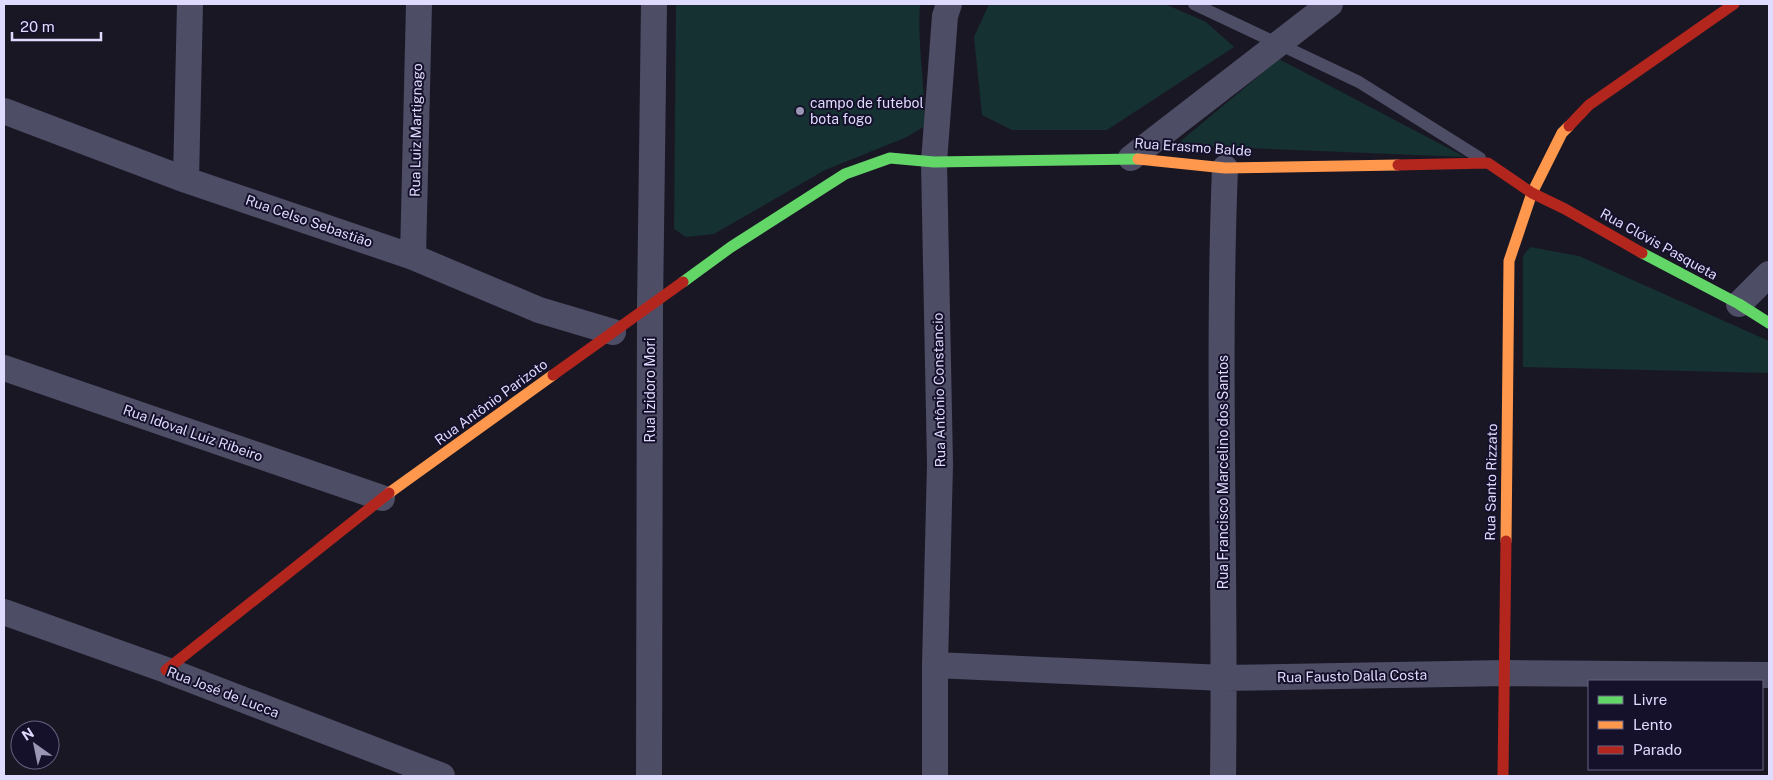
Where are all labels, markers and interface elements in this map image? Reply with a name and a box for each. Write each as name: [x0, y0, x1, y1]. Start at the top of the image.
scale bar: [12, 10, 101, 42]
text: 20 m: [20, 18, 55, 35]
street label: Rua Luiz Martignago: [407, 63, 425, 197]
place label: campo de futebol bota fogo: [810, 95, 924, 127]
marker: campo de futebol bota fogo: [794, 105, 806, 117]
street label: Rua Erasmo Balde: [1134, 135, 1252, 159]
street label: Rua Celso Sebastião: [243, 192, 375, 250]
street label: Rua Clóvis Pasqueta: [1598, 205, 1720, 283]
street label: Rua Antônio Constancio: [930, 312, 948, 468]
street label: Rua Izidoro Mori: [642, 338, 658, 442]
street label: Rua Francisco Marcelino dos Santos: [1215, 355, 1231, 589]
street label: Rua Antônio Parizoto: [432, 356, 550, 448]
street label: Rua Idoval Luiz Ribeiro: [121, 402, 265, 464]
street label: Rua Santo Rizzato: [1482, 423, 1500, 541]
street label: Rua José de Lucca: [165, 663, 281, 721]
street label: Rua Fausto Dalla Costa: [1277, 667, 1427, 685]
legend: [1588, 680, 1763, 770]
text: Livre: [1633, 691, 1667, 708]
text: Lento: [1633, 716, 1672, 733]
north arrow: [10, 720, 60, 770]
text: N: [19, 724, 37, 744]
text: Parado: [1633, 741, 1682, 758]

